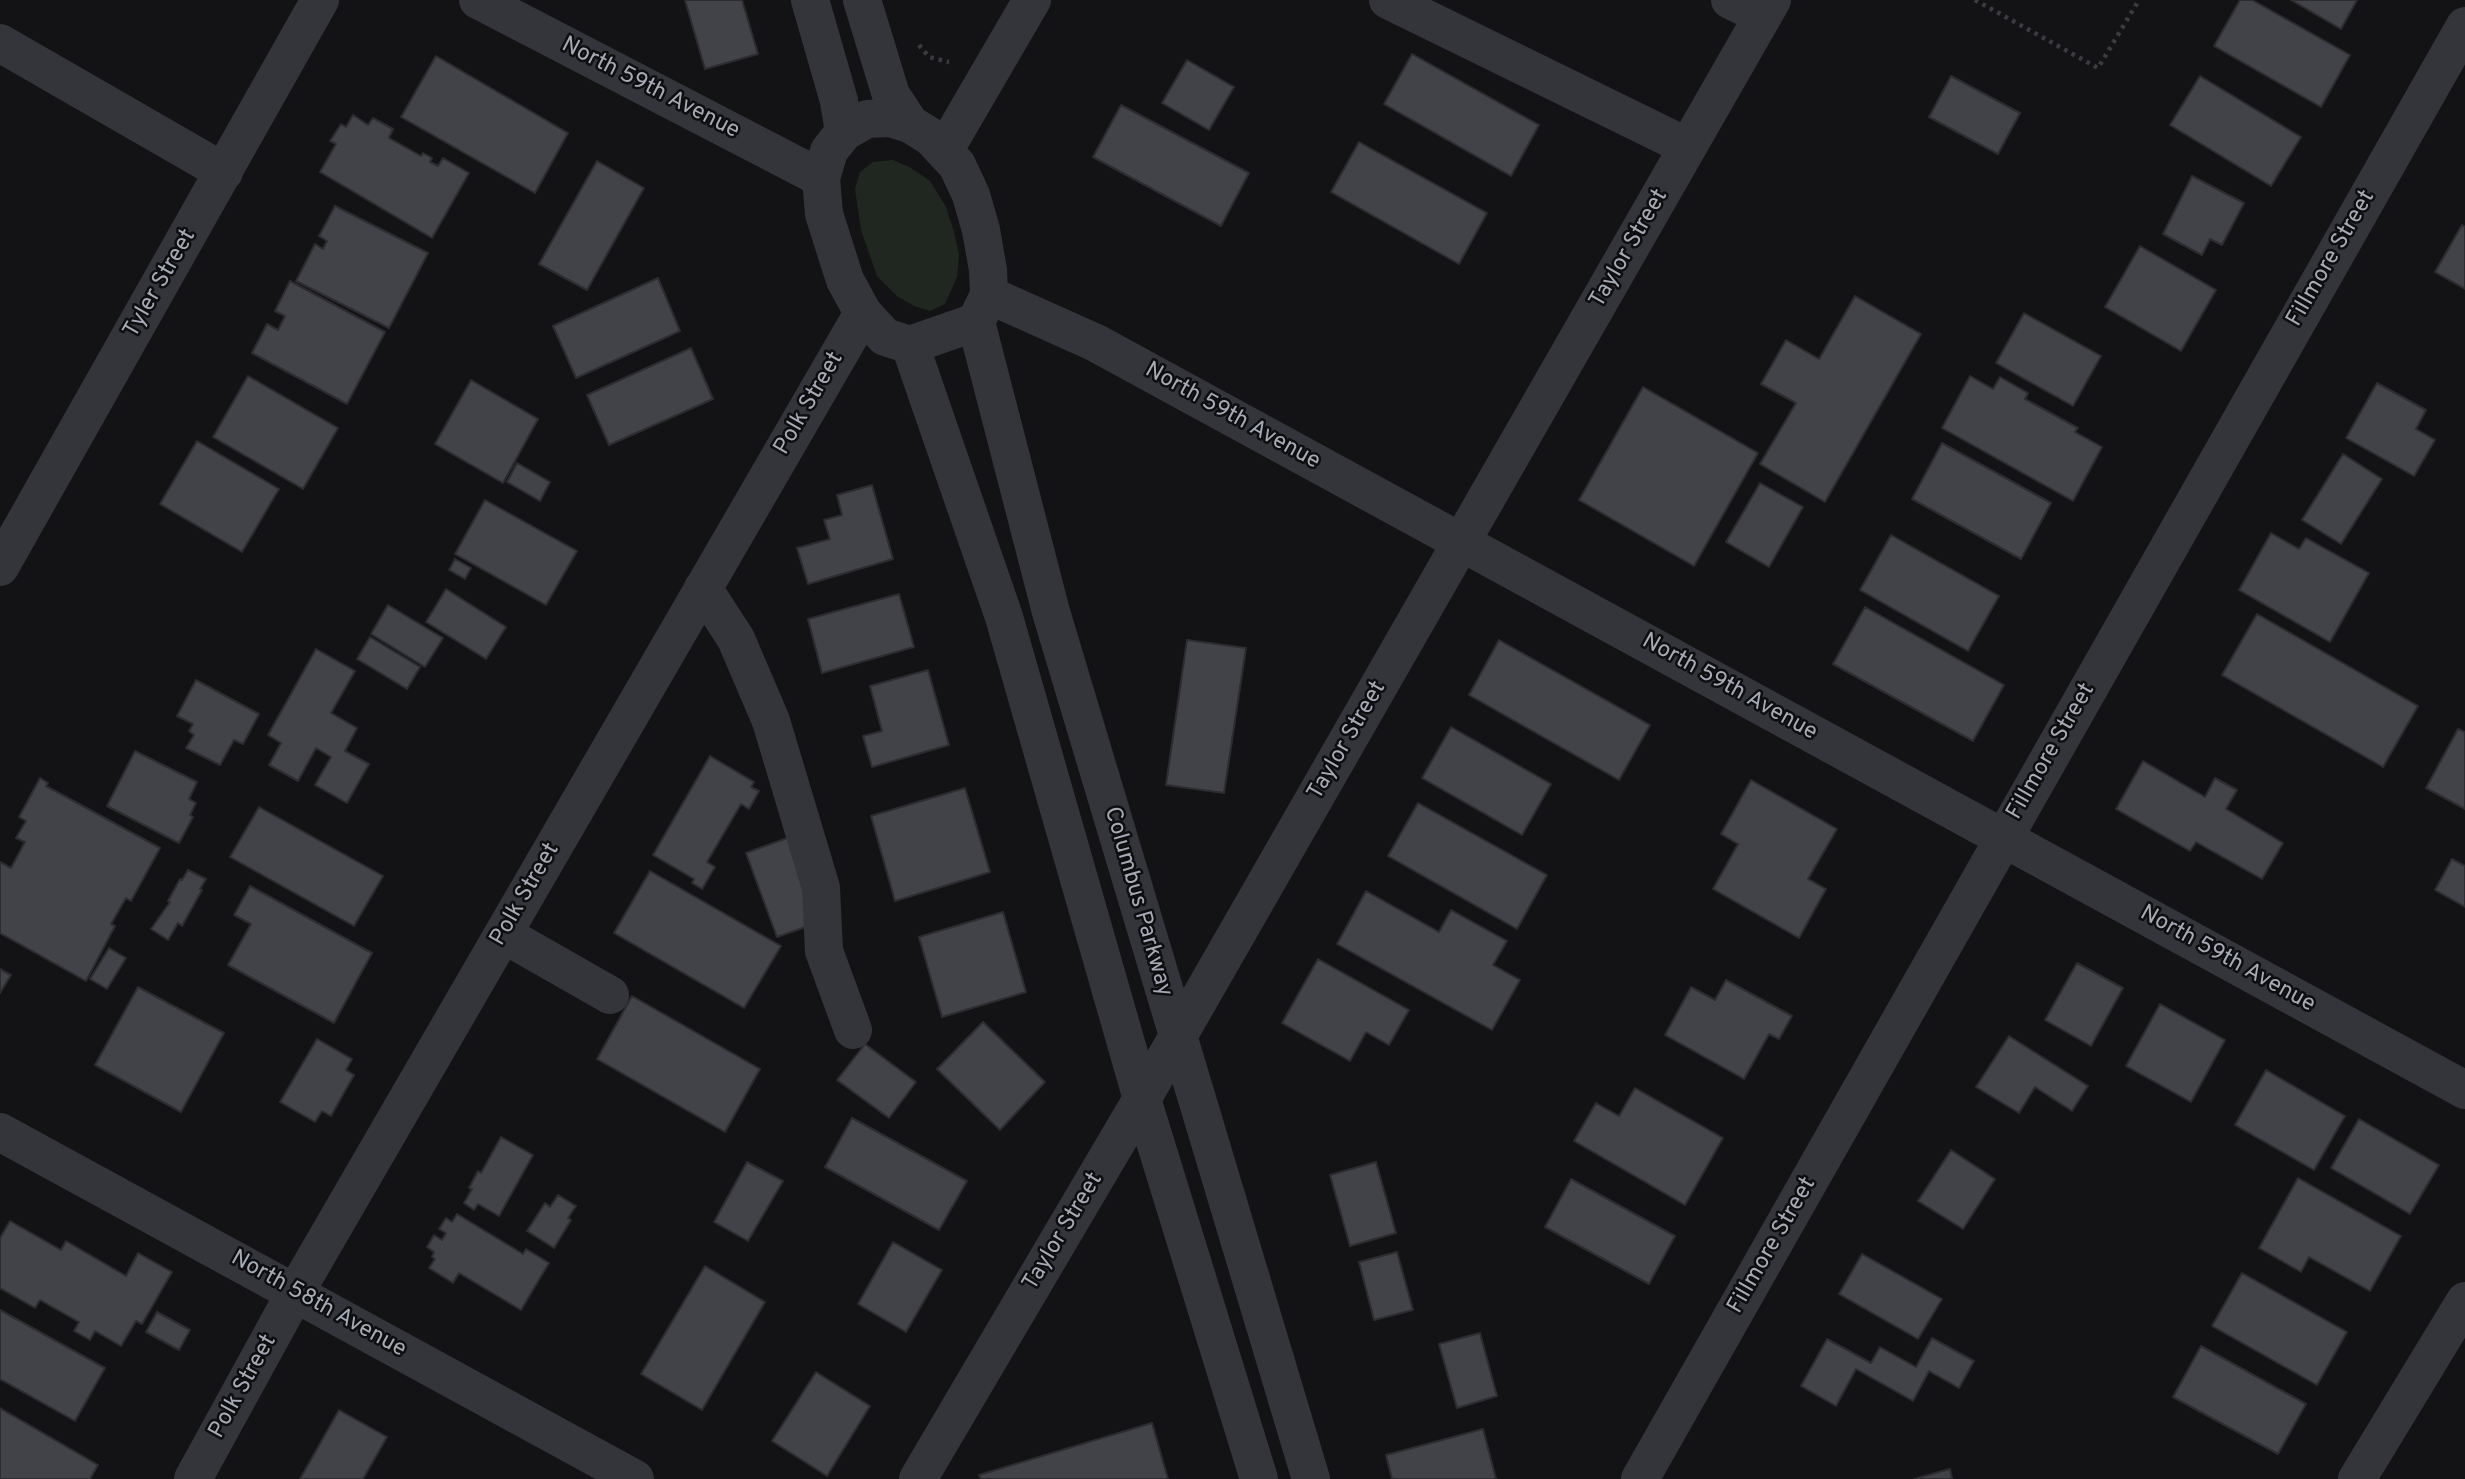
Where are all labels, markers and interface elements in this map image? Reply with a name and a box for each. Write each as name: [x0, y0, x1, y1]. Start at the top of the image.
street label: North 59th Avenue: [556, 32, 744, 146]
street label: Taylor Street: [1585, 185, 1675, 313]
street label: Fillmore Street: [2282, 186, 2382, 332]
street label: Tyler Street: [119, 225, 203, 343]
street label: Polk Street: [769, 348, 851, 460]
street label: North 59th Avenue: [1140, 357, 1324, 477]
street label: North 59th Avenue: [1637, 628, 1821, 748]
street label: Taylor Street: [1303, 677, 1393, 805]
street label: Fillmore Street: [2002, 679, 2102, 825]
street label: Columbus Parkway: [1097, 804, 1177, 1000]
street label: Polk Street: [485, 839, 567, 951]
street label: North 59th Avenue: [2135, 900, 2319, 1020]
street label: Taylor Street: [1018, 1168, 1110, 1296]
street label: Fillmore Street: [1723, 1173, 1823, 1319]
street label: North 58th Avenue: [225, 1245, 411, 1365]
street label: Polk Street: [204, 1330, 284, 1444]

